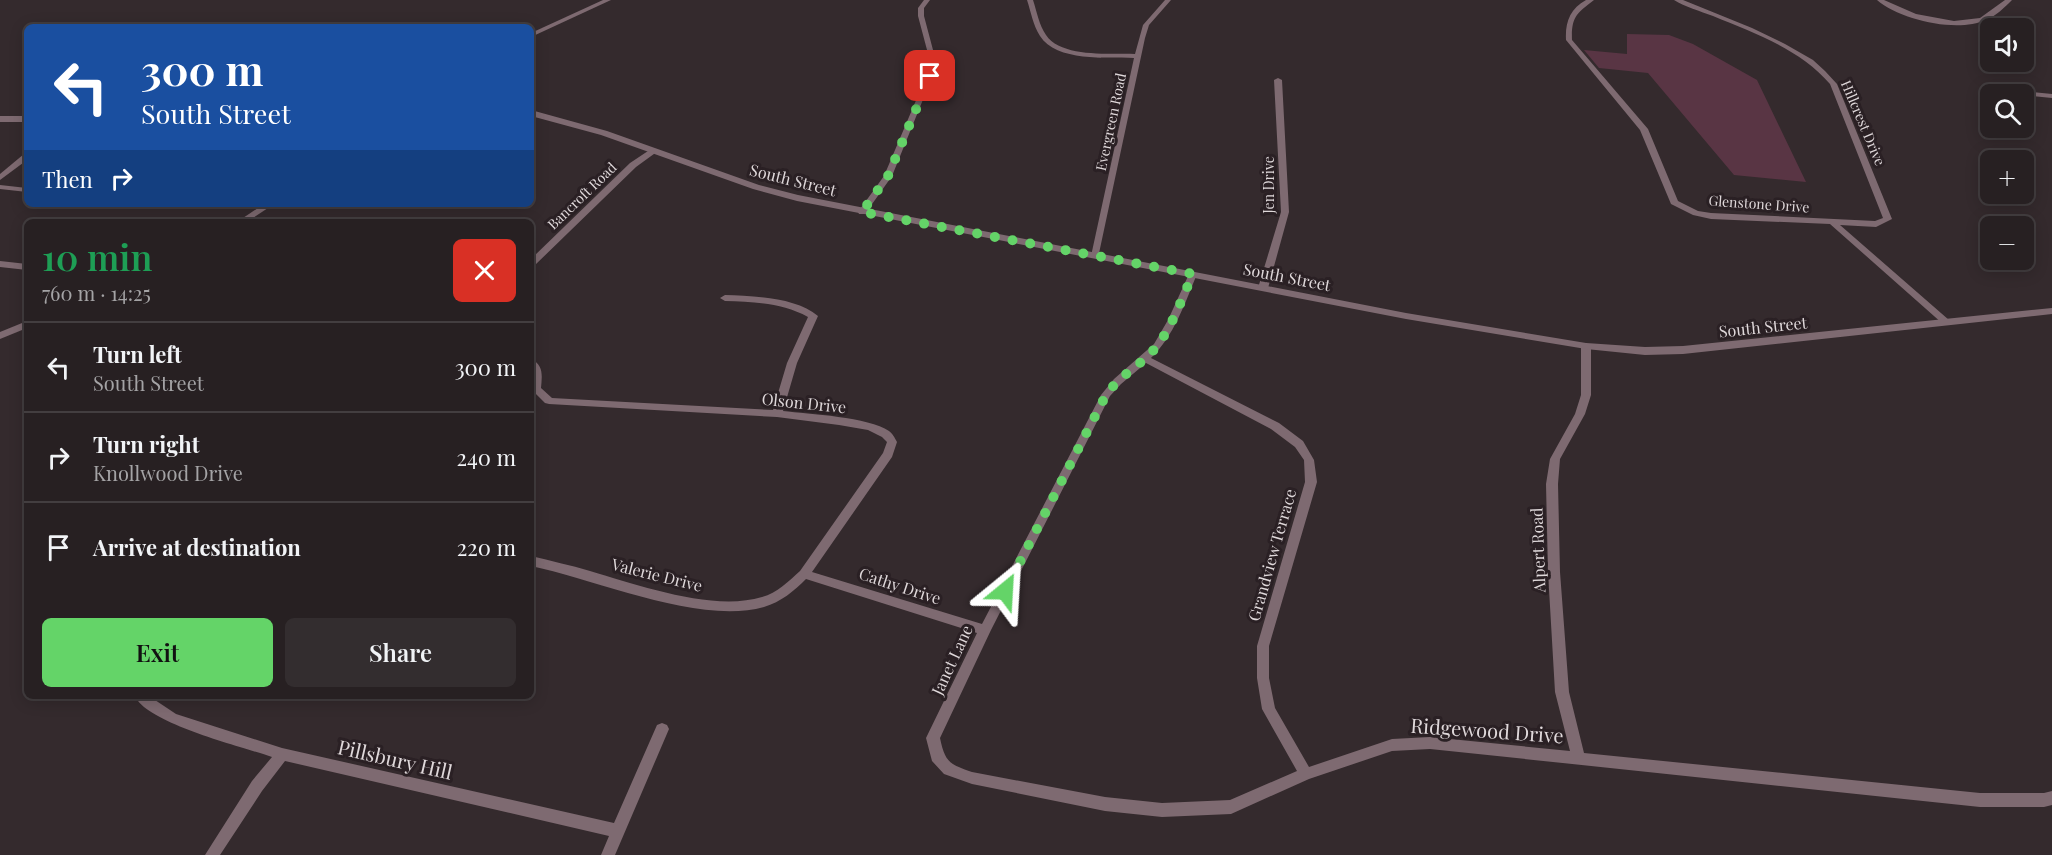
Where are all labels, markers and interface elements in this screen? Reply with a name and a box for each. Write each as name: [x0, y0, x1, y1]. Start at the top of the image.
map controls: [1980, 18, 2034, 270]
button: sound: [1980, 18, 2034, 72]
text: 300 m: [141, 41, 263, 97]
icon: left: [42, 48, 120, 126]
pin: [904, 50, 955, 101]
icon: arrive: [913, 59, 946, 92]
street label: Evergreen Road: [1091, 71, 1130, 173]
street label: Hillcrest Drive: [1837, 77, 1890, 168]
button: search: [1980, 84, 2034, 138]
text: South Street: [141, 95, 291, 131]
button: +: [1980, 150, 2034, 204]
street label: Jen Drive: [1259, 156, 1278, 215]
street label: Bancroft Road: [543, 158, 620, 233]
street label: South Street: [748, 159, 839, 201]
icon: right: [105, 162, 138, 195]
text: Then: [42, 164, 93, 194]
street label: Glenstone Drive: [1708, 190, 1810, 217]
button: −: [1980, 216, 2034, 270]
text: 10 min: [42, 232, 152, 280]
button: close: [453, 239, 516, 302]
street label: South Street: [1242, 258, 1333, 295]
text: 760 m · 14:25: [42, 279, 151, 306]
street label: South Street: [1718, 311, 1808, 342]
text: Turn left: [93, 339, 182, 369]
icon: left: [42, 351, 75, 384]
text: 300 m: [455, 352, 516, 382]
text: South Street: [93, 369, 204, 396]
street label: Olson Drive: [761, 388, 847, 417]
text: Turn right: [93, 429, 199, 459]
icon: right: [42, 441, 75, 474]
text: 240 m: [456, 442, 516, 472]
text: Knollwood Drive: [93, 459, 243, 486]
street label: Grandview Terrace: [1243, 486, 1300, 623]
street label: Alpert Road: [1526, 507, 1550, 594]
icon: arrive: [42, 531, 75, 564]
text: Arrive at destination: [93, 532, 301, 562]
text: 220 m: [457, 532, 516, 562]
street label: Valerie Drive: [609, 553, 705, 596]
position arrow: [973, 559, 1037, 623]
street label: Cathy Drive: [857, 562, 944, 609]
button: Exit: [42, 618, 273, 687]
button: Share: [285, 618, 516, 687]
street label: Janet Lane: [926, 621, 977, 699]
street label: Ridgewood Drive: [1410, 711, 1565, 748]
street label: Pillsbury Hill: [335, 732, 455, 785]

